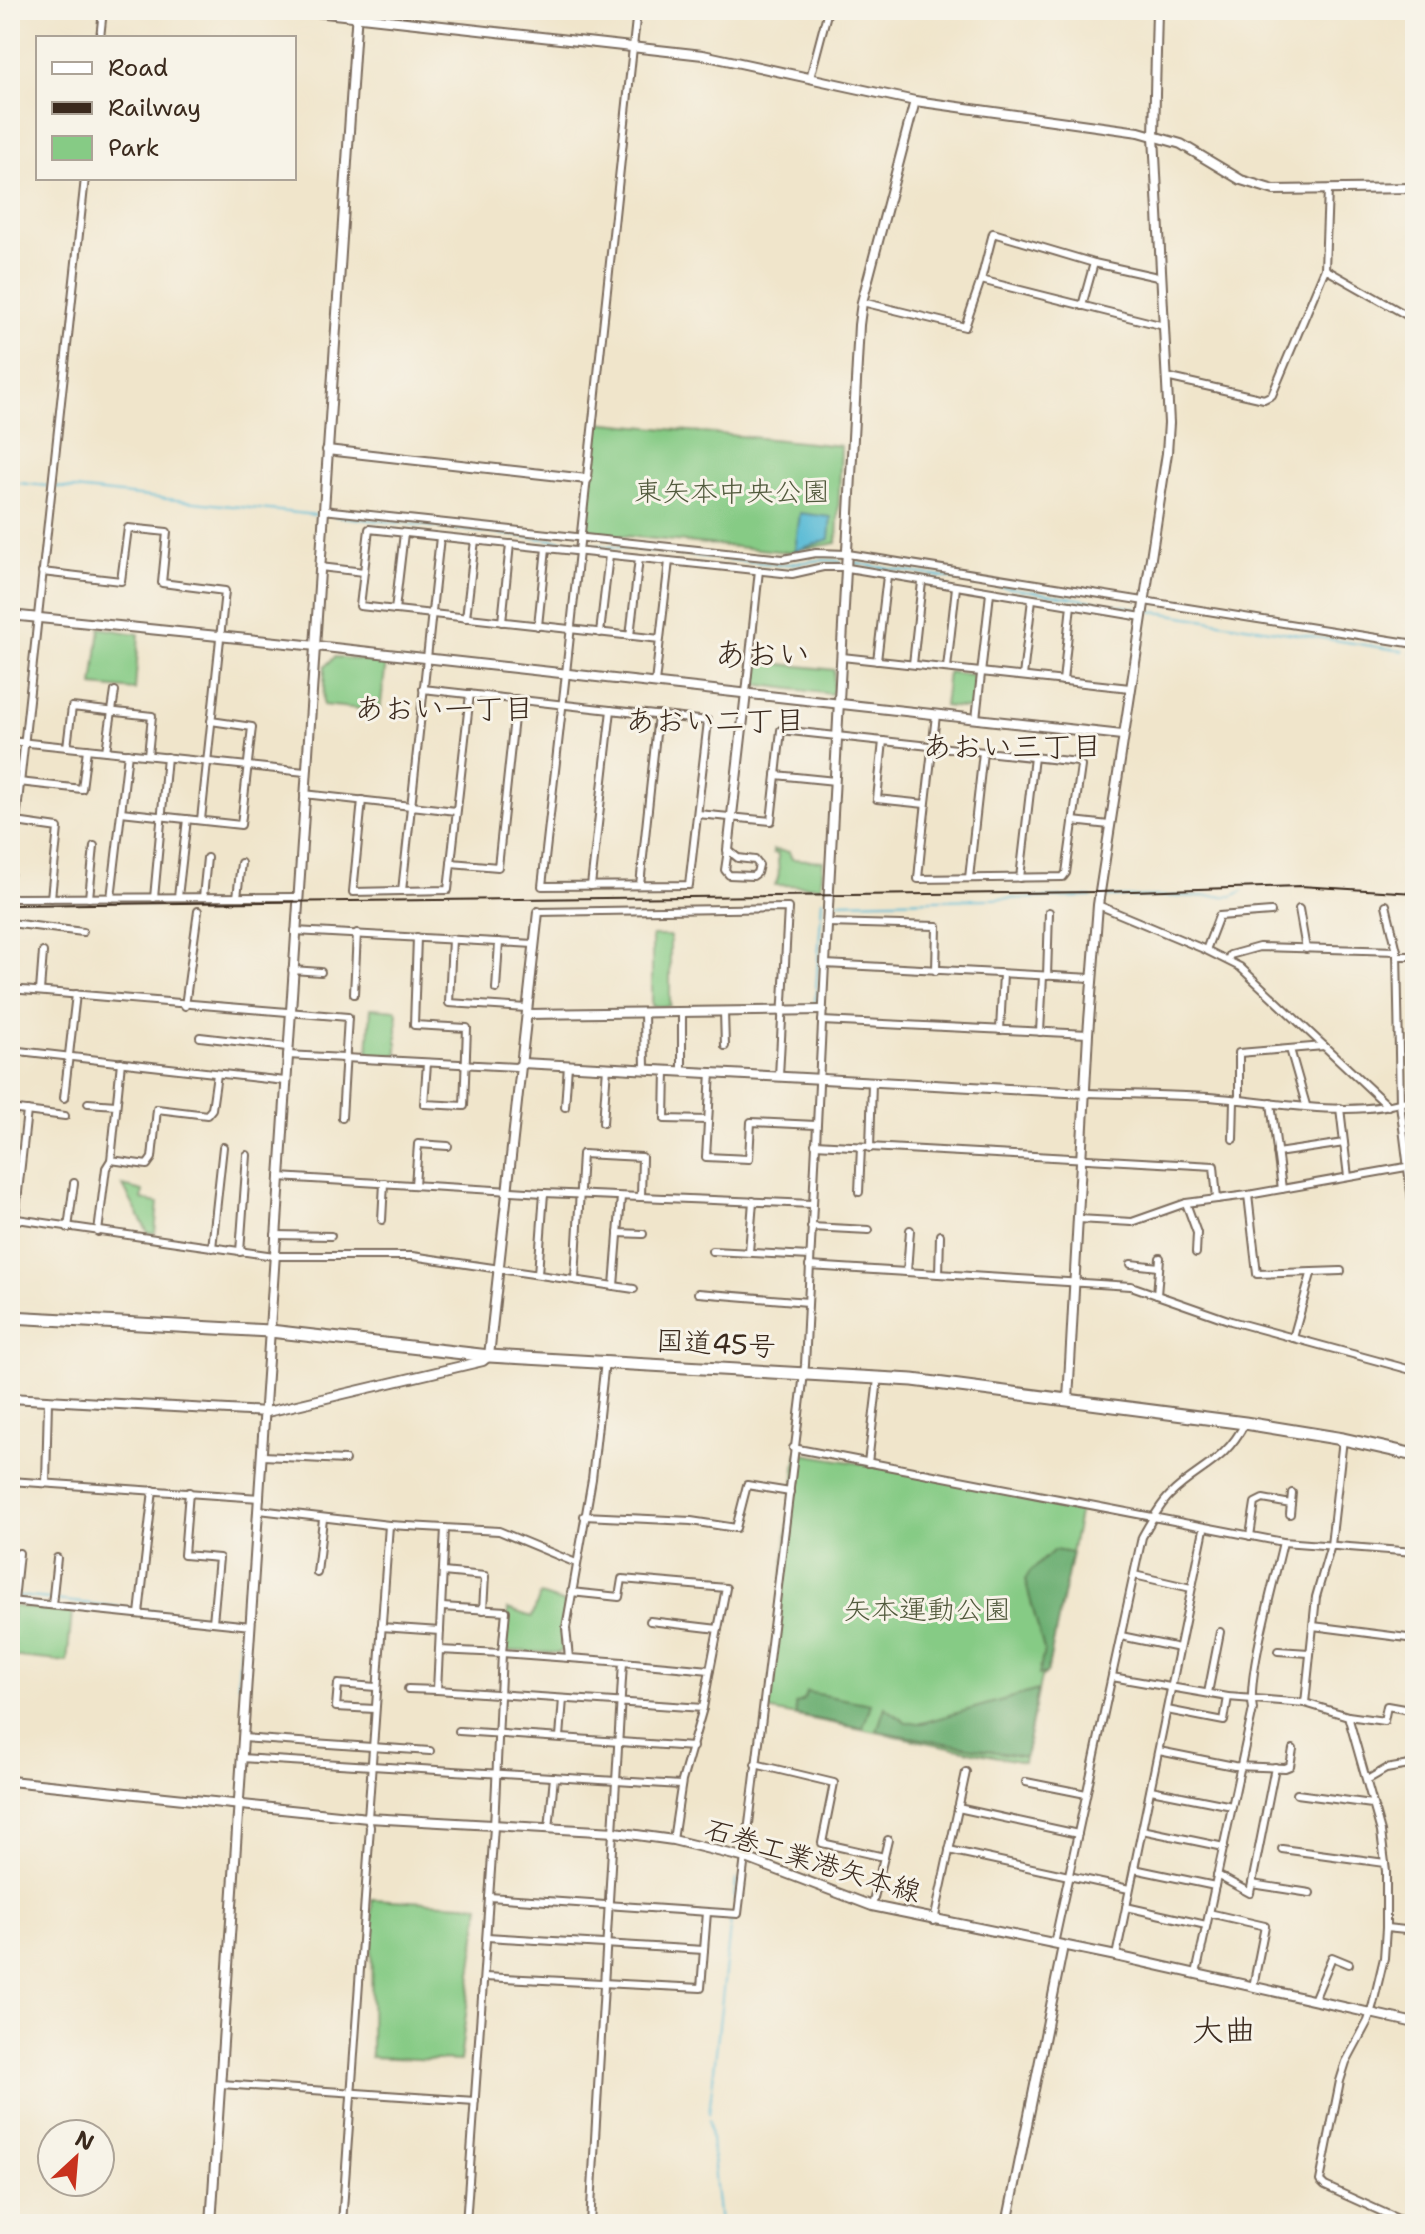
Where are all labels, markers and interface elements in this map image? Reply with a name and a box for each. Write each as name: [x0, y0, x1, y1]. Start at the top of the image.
legend: [36, 36, 296, 180]
text: Road: [108, 52, 168, 84]
text: Railway: [108, 92, 201, 124]
text: Park: [108, 132, 160, 164]
park label: 東矢本中央公園: [634, 472, 830, 510]
district label: あおい: [714, 632, 810, 675]
district label: あおい一丁目: [354, 688, 534, 729]
district label: あおい二丁目: [625, 700, 805, 741]
district label: あおい三丁目: [922, 726, 1102, 767]
street label: 国道45号: [655, 1321, 777, 1365]
park label: 矢本運動公園: [843, 1590, 1011, 1628]
street label: 石巻工業港矢本線: [700, 1809, 926, 1911]
district label: 大曲: [1192, 2008, 1256, 2051]
north arrow: [36, 2118, 116, 2198]
text: N: [70, 2124, 99, 2157]

